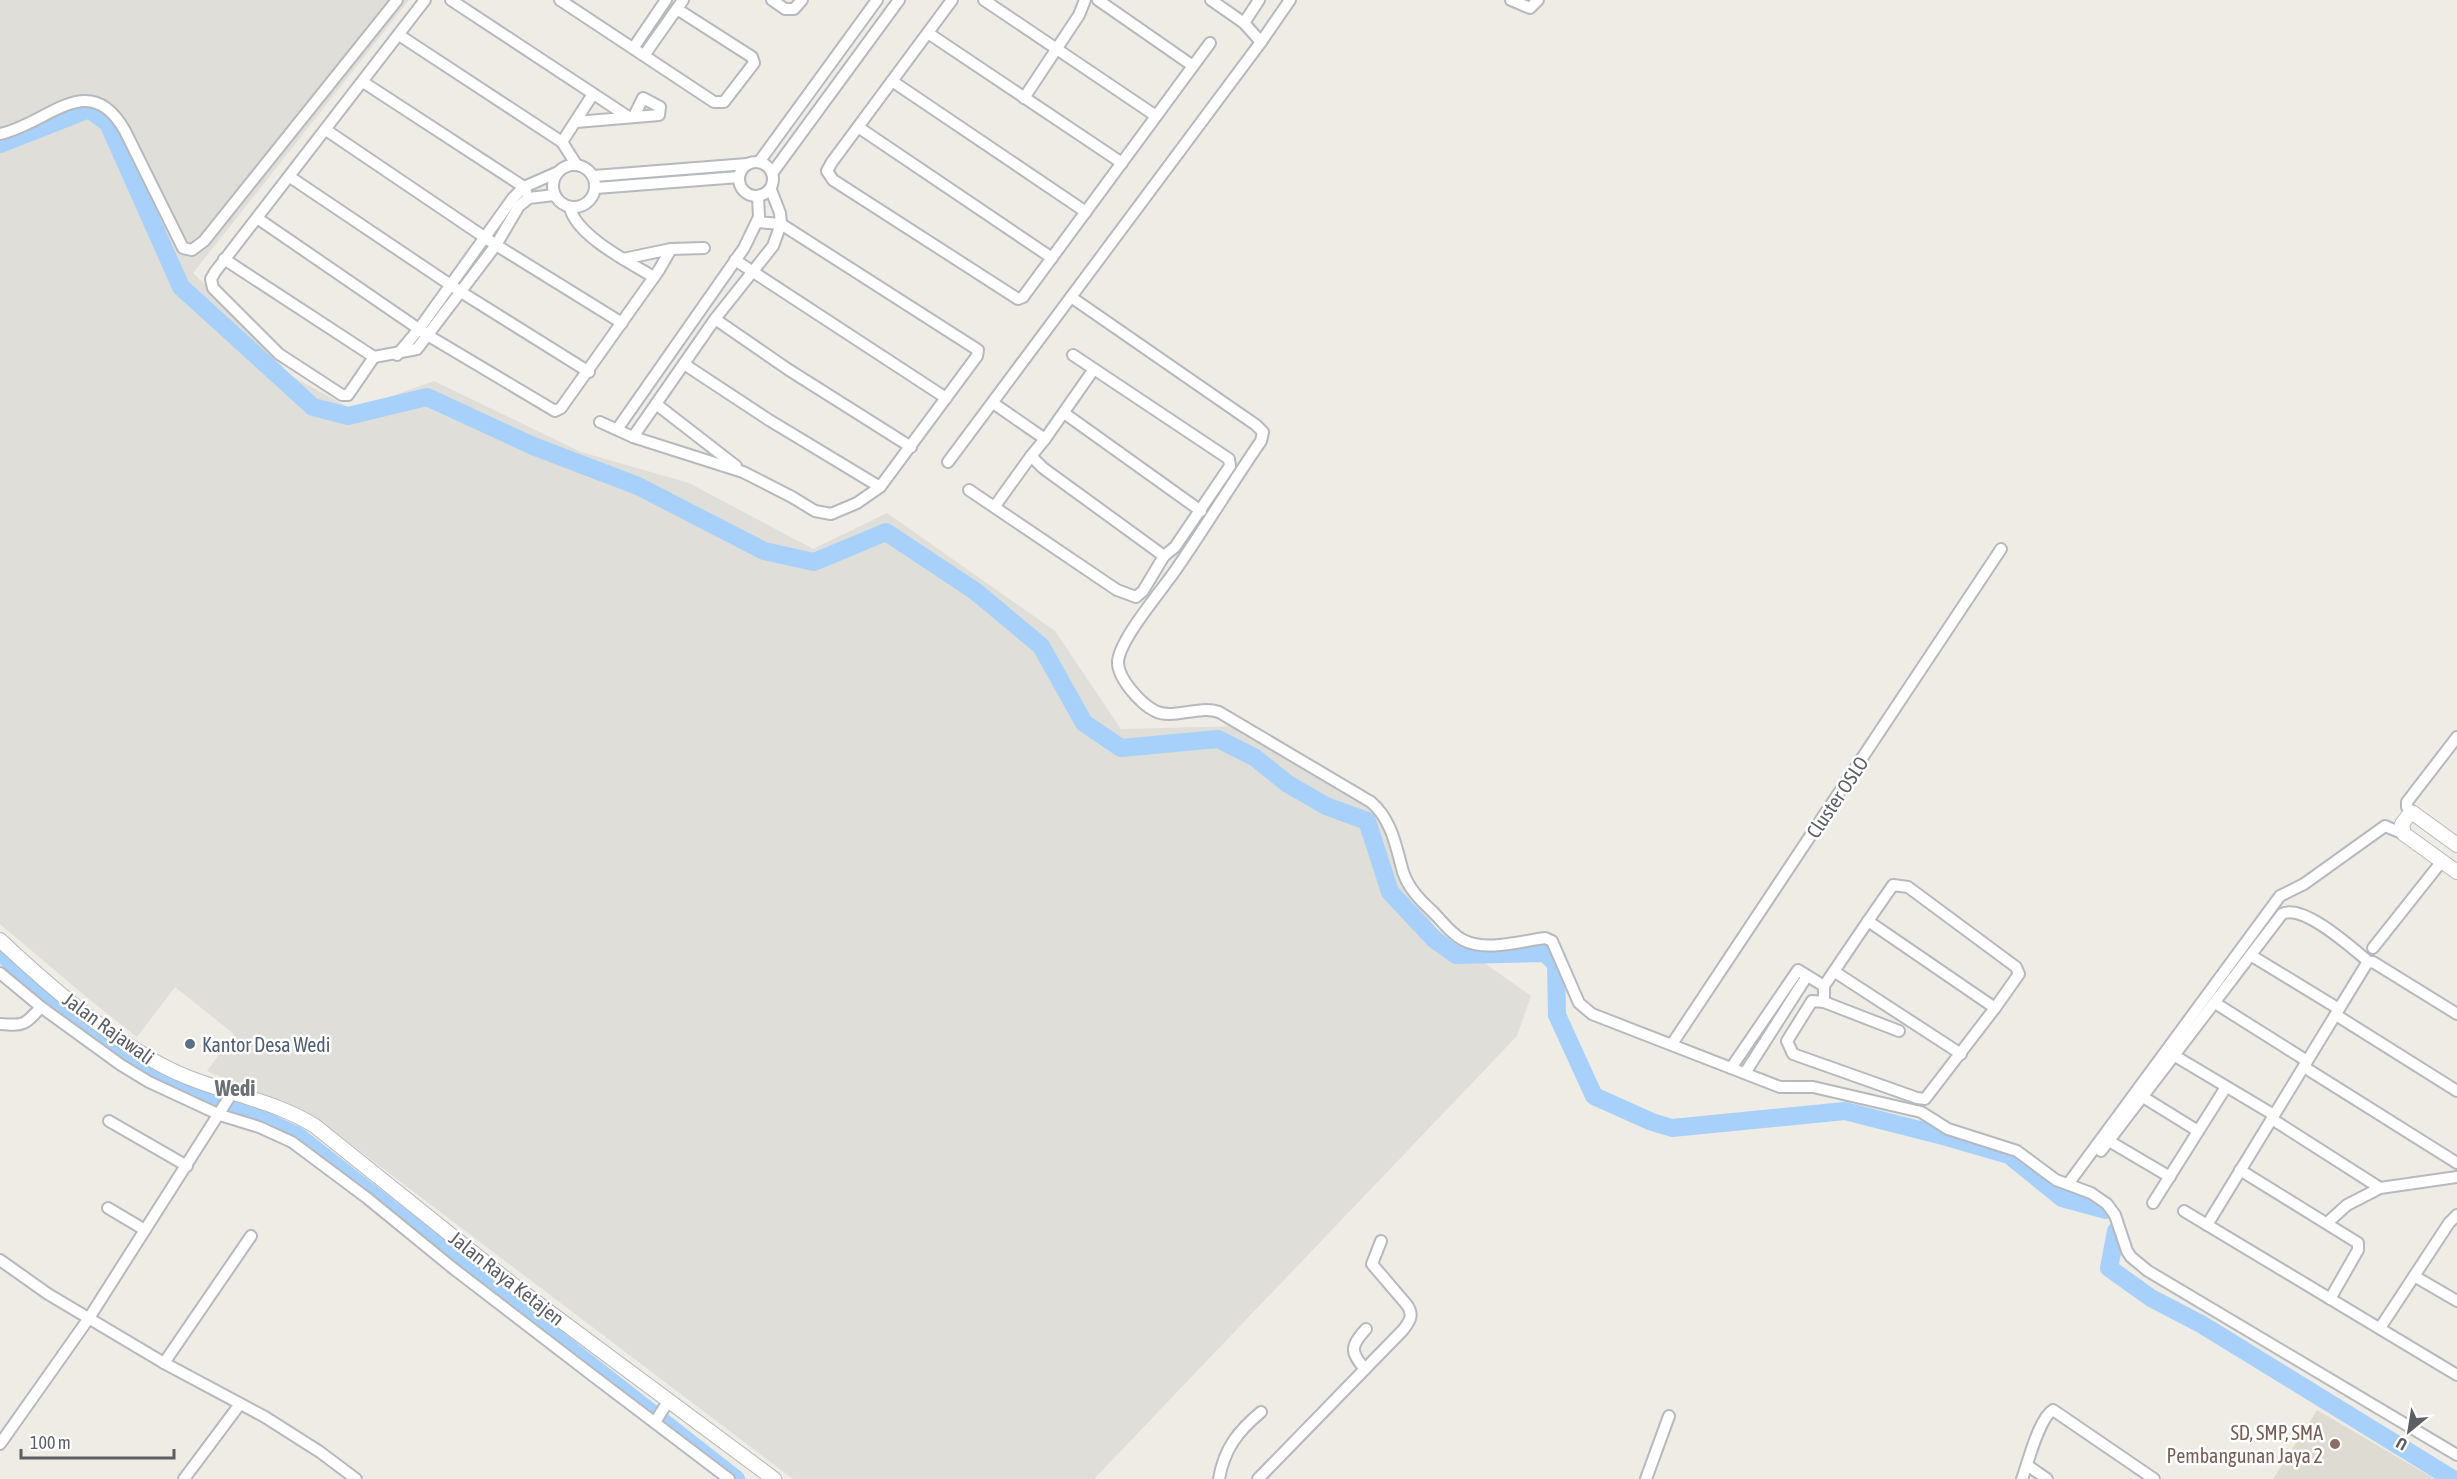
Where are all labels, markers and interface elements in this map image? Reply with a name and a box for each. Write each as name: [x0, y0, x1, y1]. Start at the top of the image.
street label: Cluster OSLO: [1801, 752, 1873, 842]
street label: Jalan Rajawali: [59, 987, 159, 1069]
place label: Kantor Desa Wedi: [202, 1033, 330, 1056]
marker: Kantor Desa Wedi: [183, 1037, 197, 1051]
district label: Wedi: [214, 1075, 255, 1101]
street label: Jalan Raya Ketajen: [445, 1226, 569, 1330]
north arrow: [2379, 1401, 2439, 1461]
place label: SD, SMP, SMA Pembangunan Jaya 2: [2167, 1421, 2323, 1467]
scale bar: [21, 1422, 174, 1460]
text: 100 m: [30, 1432, 71, 1453]
text: U: [2393, 1434, 2410, 1454]
marker: SD, SMP, SMA Pembangunan Jaya 2: [2328, 1437, 2342, 1451]

